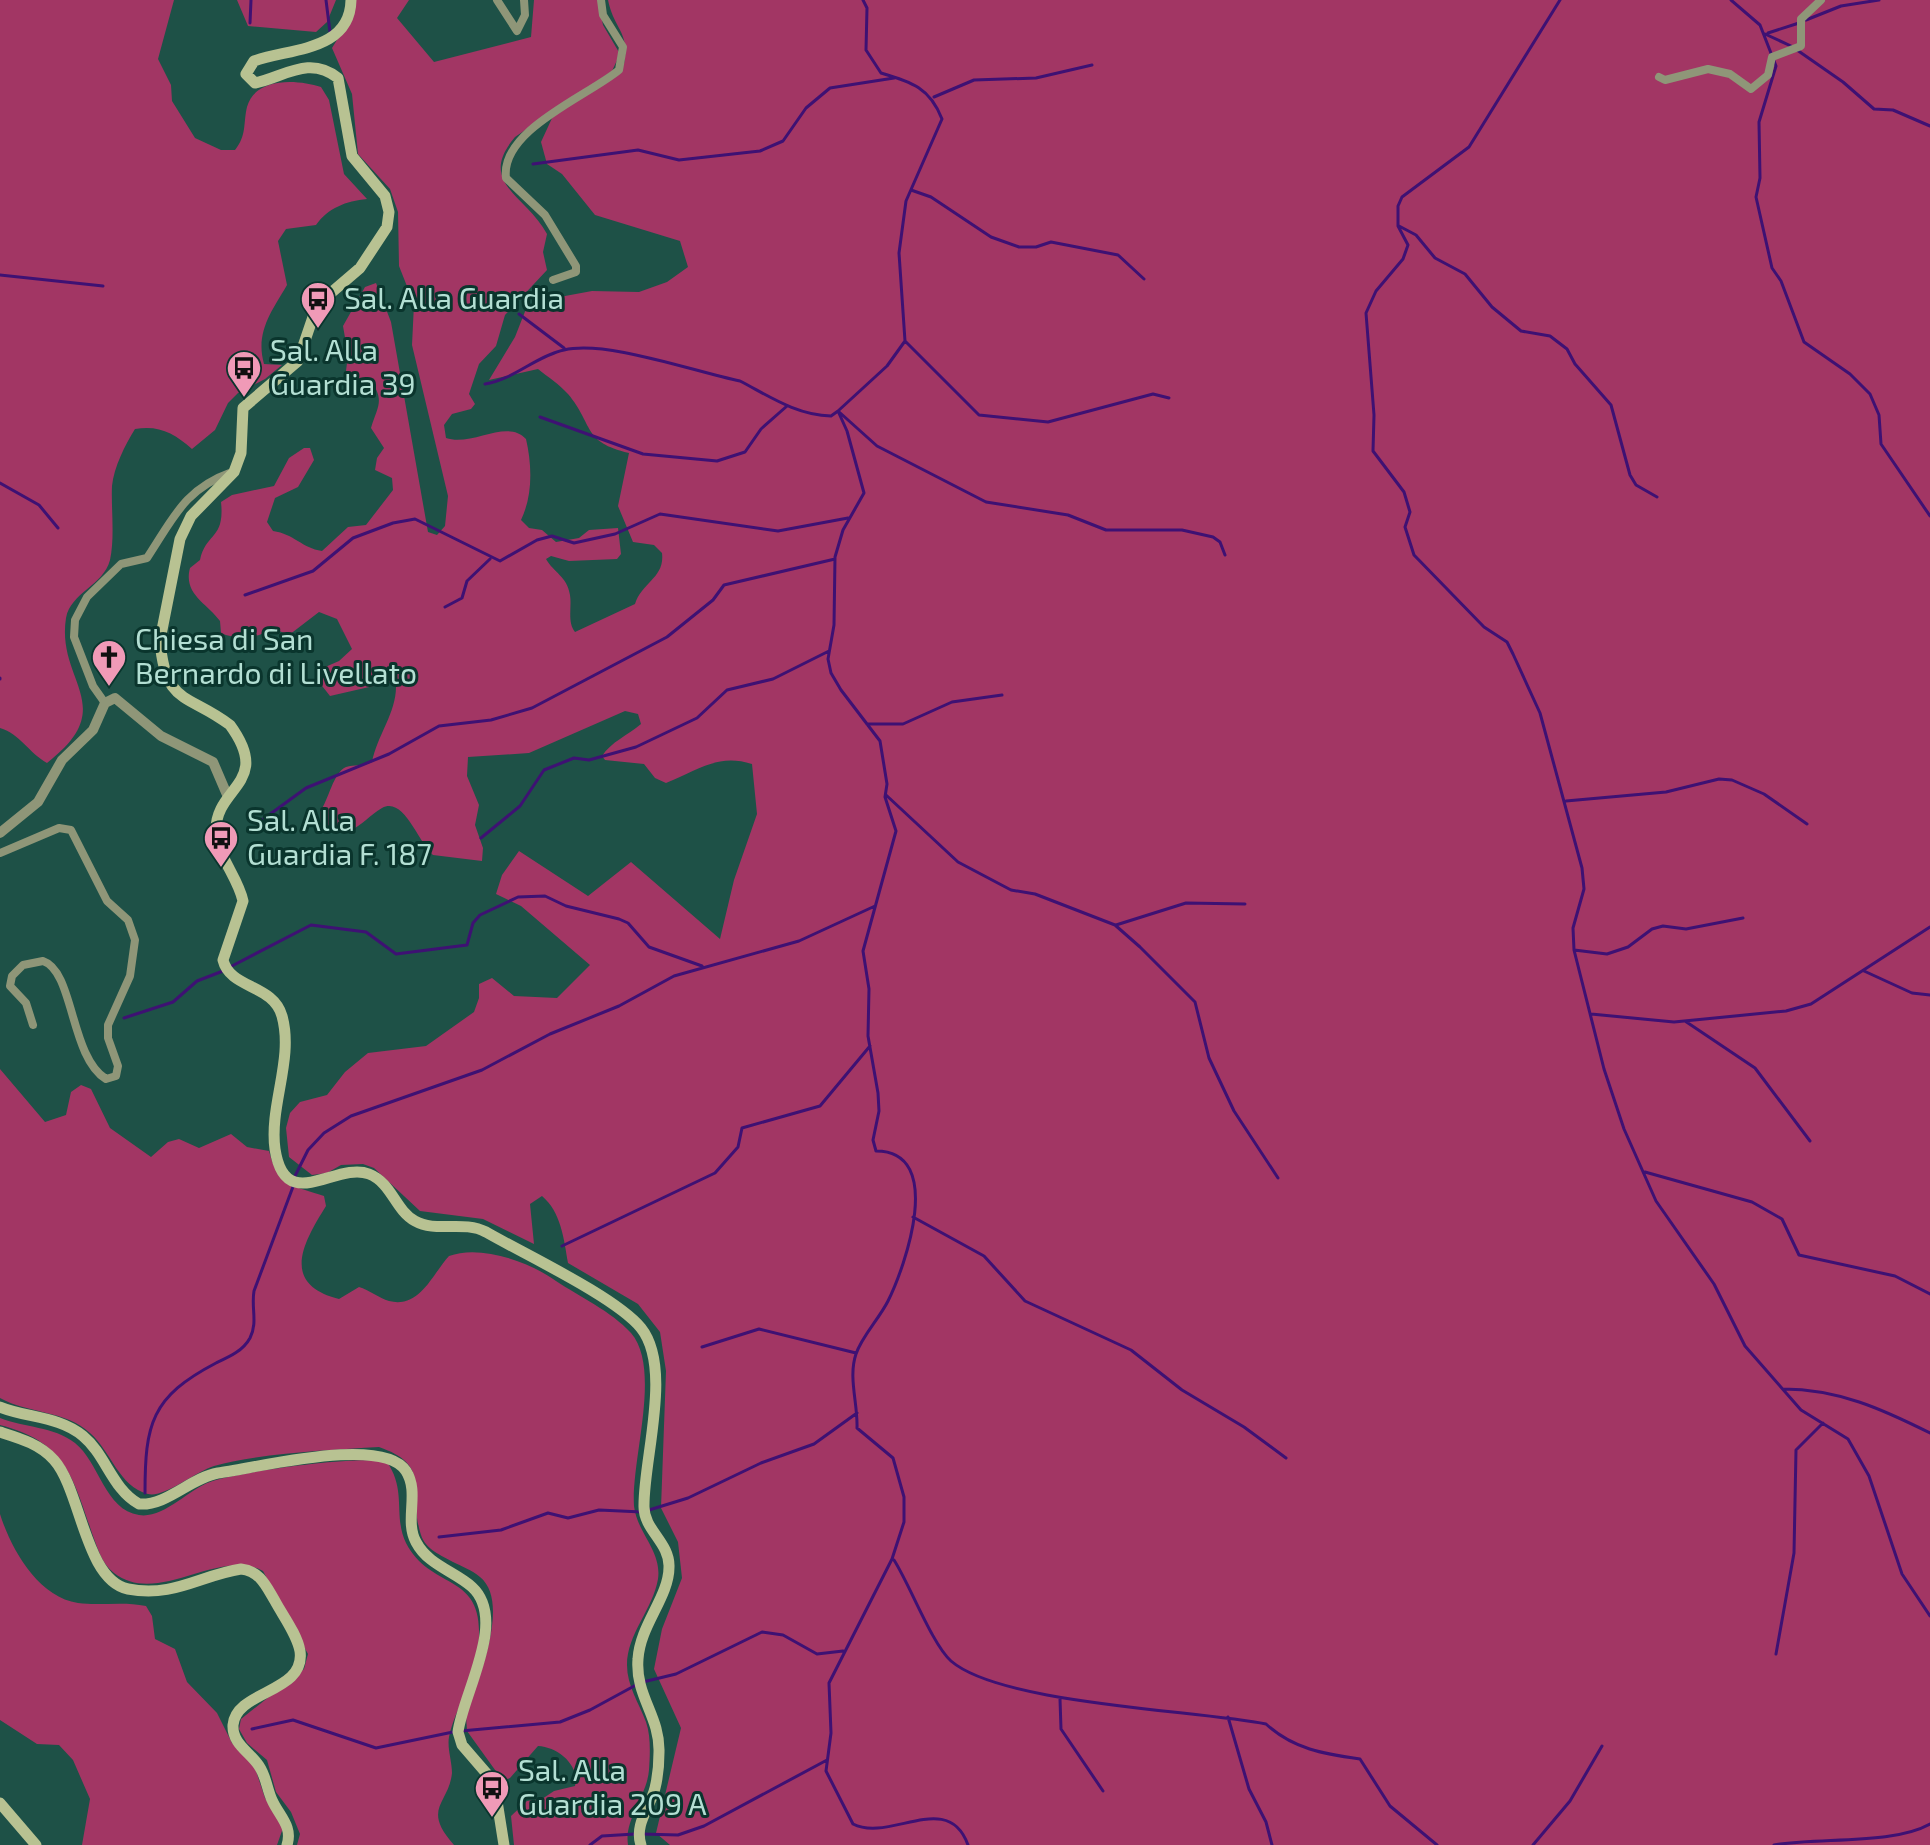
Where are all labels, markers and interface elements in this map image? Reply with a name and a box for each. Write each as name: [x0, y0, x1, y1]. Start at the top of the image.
place label: Sal. Alla Guardia: [344, 279, 564, 315]
bus stop icon: Sal. Alla Guardia: [299, 280, 337, 330]
place label: Sal. Alla Guardia 39: [270, 331, 416, 401]
bus stop icon: Sal. Alla Guardia 39: [225, 349, 263, 399]
place label: Chiesa di San Bernardo di Livellato: [135, 620, 417, 690]
church icon: Chiesa di San Bernardo di Livellato: [90, 638, 128, 688]
place label: Sal. Alla Guardia F. 187: [247, 801, 432, 871]
bus stop icon: Sal. Alla Guardia F. 187: [202, 819, 240, 869]
place label: Sal. Alla Guardia 209 A: [518, 1751, 707, 1821]
bus stop icon: Sal. Alla Guardia 209 A: [473, 1769, 511, 1819]

